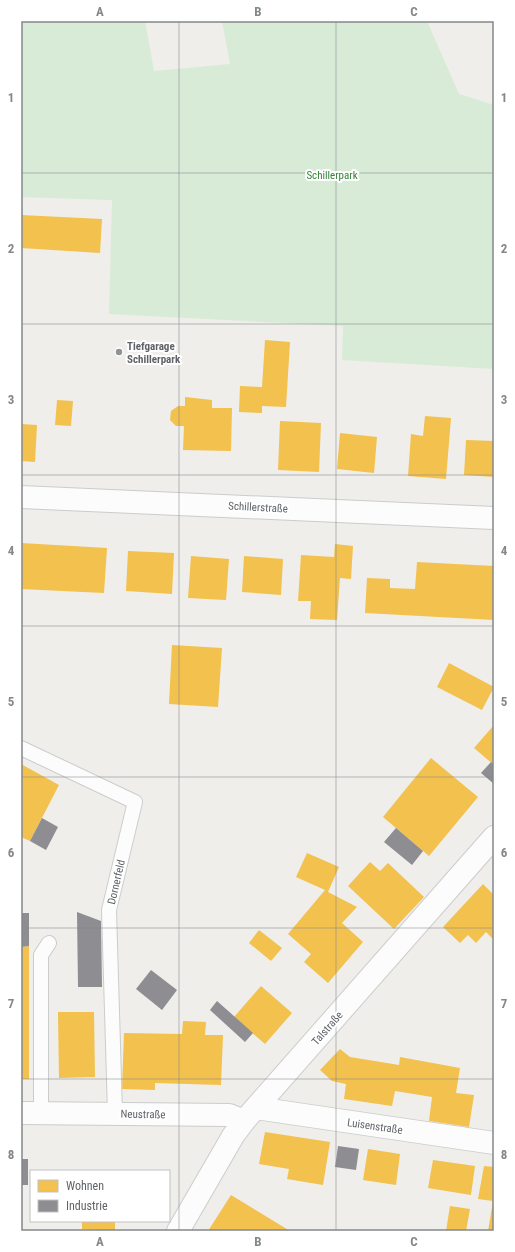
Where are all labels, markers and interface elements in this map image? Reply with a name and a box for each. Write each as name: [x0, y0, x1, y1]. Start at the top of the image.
text: A: [96, 4, 104, 19]
text: B: [254, 4, 262, 19]
text: C: [410, 4, 418, 19]
text: 1: [8, 90, 14, 105]
text: 1: [501, 90, 507, 105]
park label: Schillerpark: [306, 169, 358, 182]
text: 2: [8, 241, 15, 256]
text: 2: [501, 241, 508, 256]
place label: Tiefgarage Schillerpark: [127, 340, 181, 366]
marker: Tiefgarage Schillerpark: [114, 347, 124, 357]
text: 3: [8, 392, 14, 407]
text: 3: [501, 392, 507, 407]
street label: Schillerstraße: [228, 499, 288, 516]
text: 4: [8, 543, 15, 558]
text: 4: [501, 543, 508, 558]
text: 5: [8, 694, 15, 709]
text: 5: [501, 694, 508, 709]
text: 6: [8, 845, 15, 860]
text: 6: [501, 845, 508, 860]
street label: Dornerfeld: [105, 858, 128, 906]
text: 7: [8, 996, 15, 1011]
text: 7: [501, 996, 508, 1011]
street label: Talstraße: [309, 1009, 346, 1048]
street label: Neustraße: [120, 1108, 166, 1121]
street label: Luisenstraße: [346, 1116, 404, 1137]
text: 8: [8, 1147, 14, 1162]
text: 8: [501, 1147, 507, 1162]
legend: [30, 1170, 170, 1222]
text: Wohnen: [66, 1179, 104, 1193]
text: Industrie: [66, 1199, 108, 1213]
text: A: [96, 1234, 104, 1249]
text: B: [254, 1234, 262, 1249]
text: C: [410, 1234, 418, 1249]

